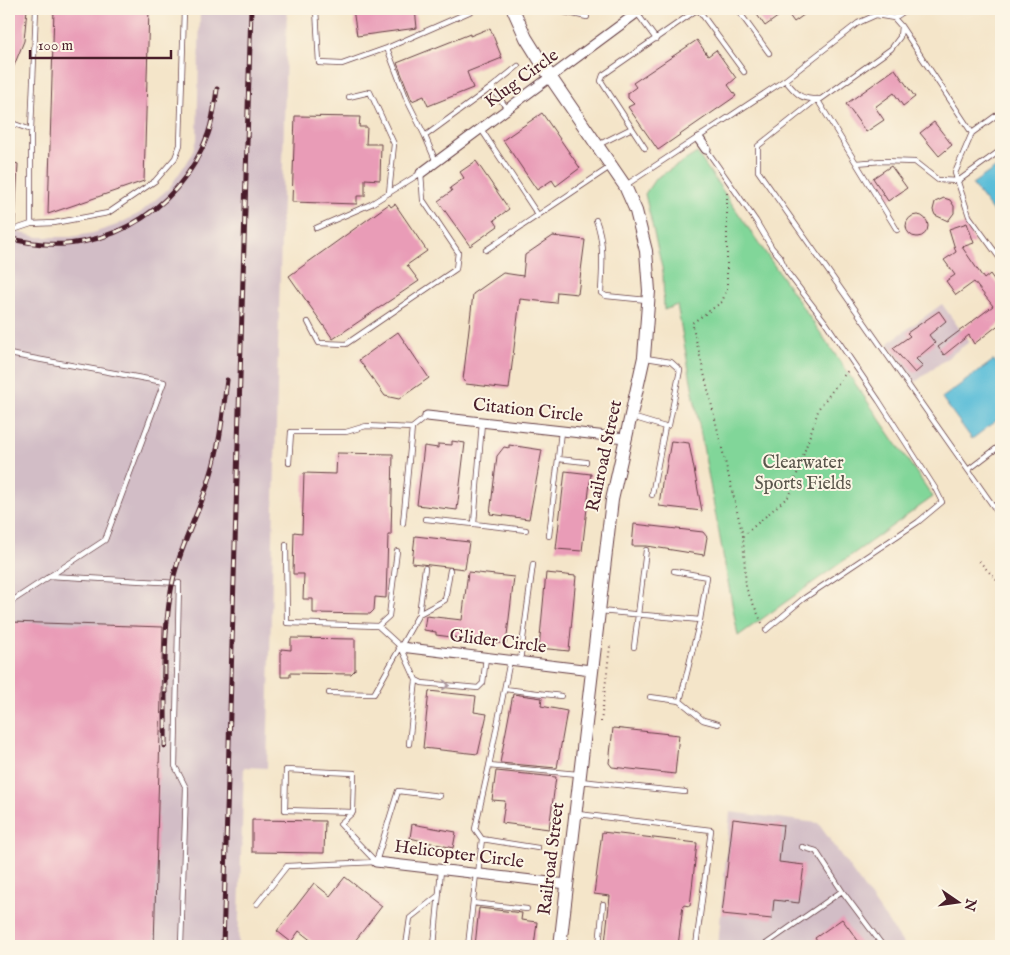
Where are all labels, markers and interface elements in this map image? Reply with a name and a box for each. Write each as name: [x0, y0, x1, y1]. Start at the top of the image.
scale bar: [30, 28, 171, 60]
text: 100 m: [38, 36, 74, 55]
street label: Klug Circle: [480, 44, 564, 114]
street label: Citation Circle: [472, 394, 584, 428]
street label: Railroad Street: [582, 398, 628, 514]
park label: Clearwater Sports Fields: [755, 452, 851, 496]
street label: Glider Circle: [448, 625, 548, 659]
one-way arrow: [442, 679, 450, 690]
street label: Railroad Street: [534, 801, 570, 917]
street label: Helicopter Circle: [393, 836, 525, 874]
north arrow: [932, 878, 982, 928]
text: N: [960, 896, 980, 913]

